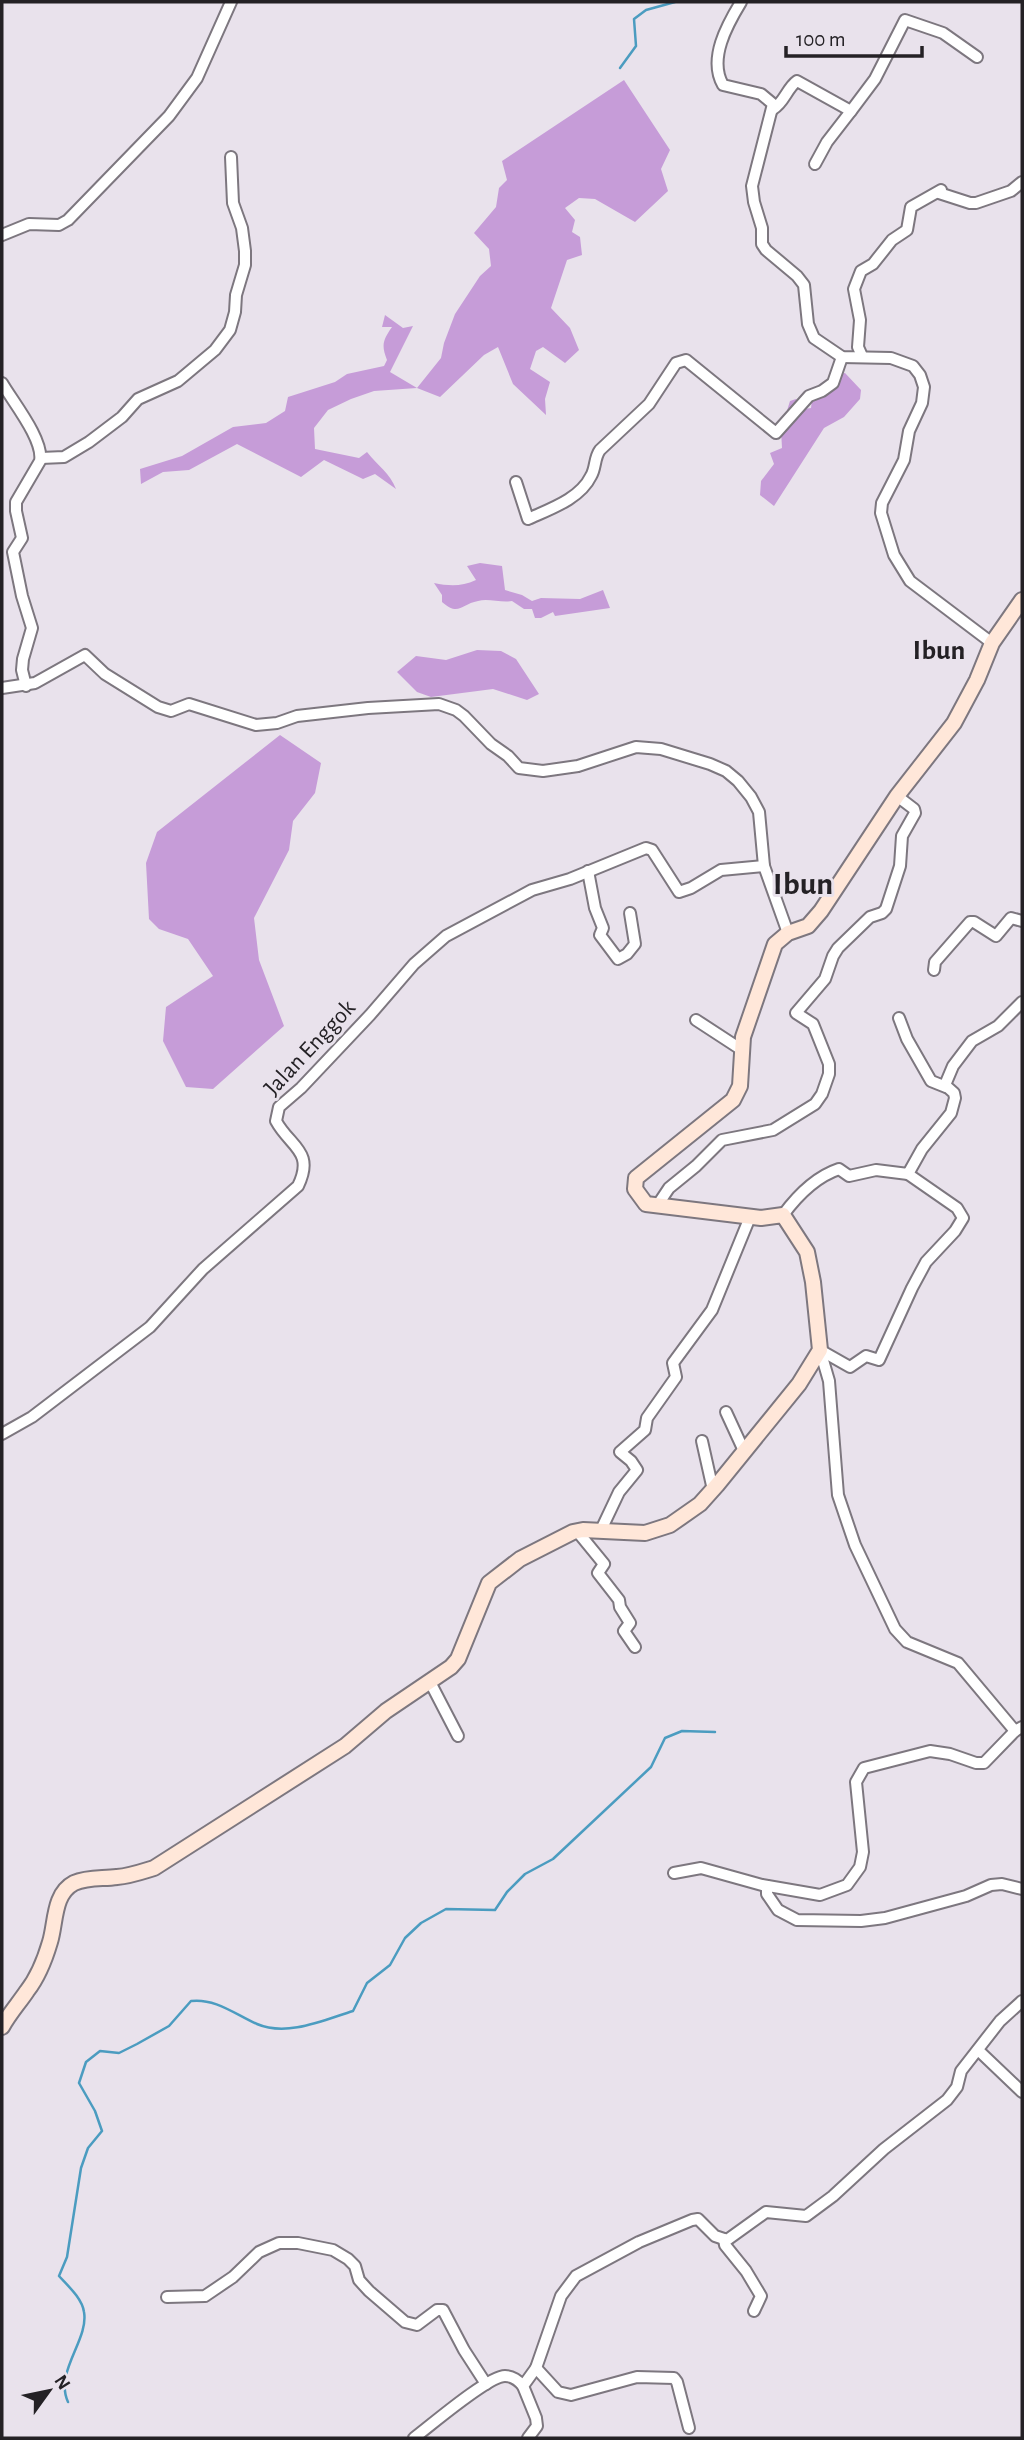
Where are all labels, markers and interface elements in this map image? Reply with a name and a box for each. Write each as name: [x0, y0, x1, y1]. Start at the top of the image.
scale bar: [786, 14, 922, 58]
text: 100 m: [796, 29, 846, 50]
district label: Ibun: [913, 637, 965, 665]
district label: Ibun: [773, 868, 833, 900]
street label: Jalan Enggok: [260, 996, 360, 1100]
north arrow: [14, 2356, 84, 2426]
text: N: [50, 2372, 74, 2393]

